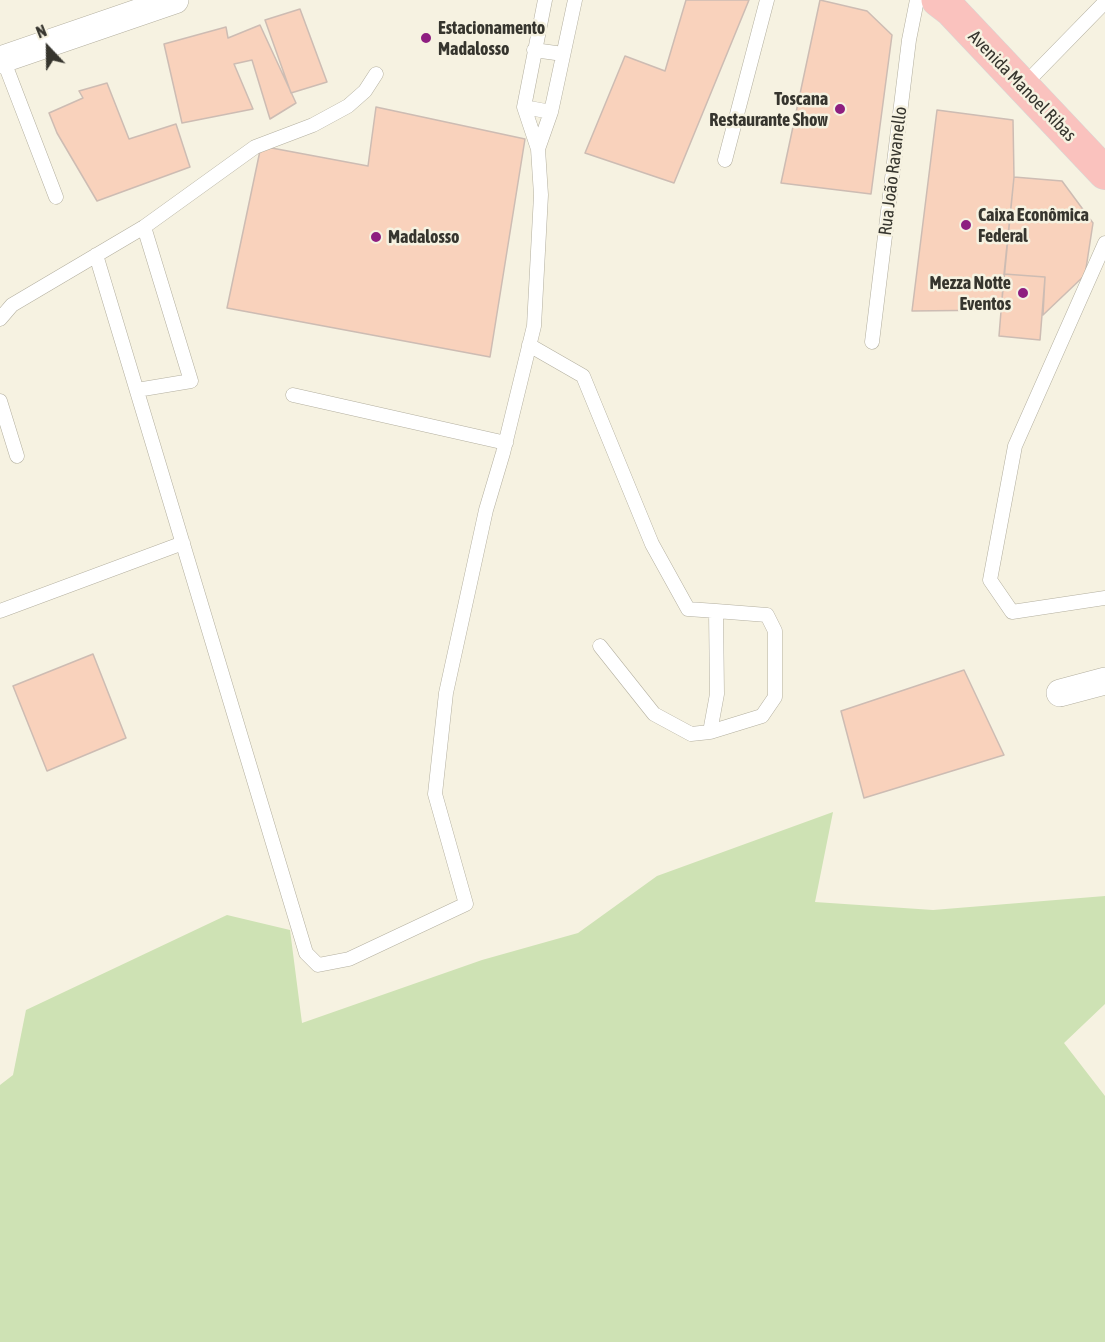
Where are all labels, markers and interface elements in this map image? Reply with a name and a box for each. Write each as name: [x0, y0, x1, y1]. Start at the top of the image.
place label: Estacionamento Madalosso: [438, 17, 545, 60]
north arrow: [18, 18, 78, 78]
text: N: [33, 21, 49, 41]
street label: Avenida Manoel Ribas: [964, 26, 1080, 146]
marker: Estacionamento Madalosso: [419, 31, 433, 45]
place label: Toscana Restaurante Show: [709, 88, 828, 130]
marker: Toscana Restaurante Show: [833, 102, 847, 116]
street label: Rua João Ravanello: [874, 105, 912, 237]
place label: Caixa Econômica Federal: [978, 204, 1089, 246]
marker: Caixa Econômica Federal: [959, 218, 973, 232]
place label: Madalosso: [388, 226, 460, 248]
marker: Madalosso: [369, 230, 383, 244]
place label: Mezza Notte Eventos: [930, 272, 1011, 314]
marker: Mezza Notte Eventos: [1016, 286, 1030, 300]

